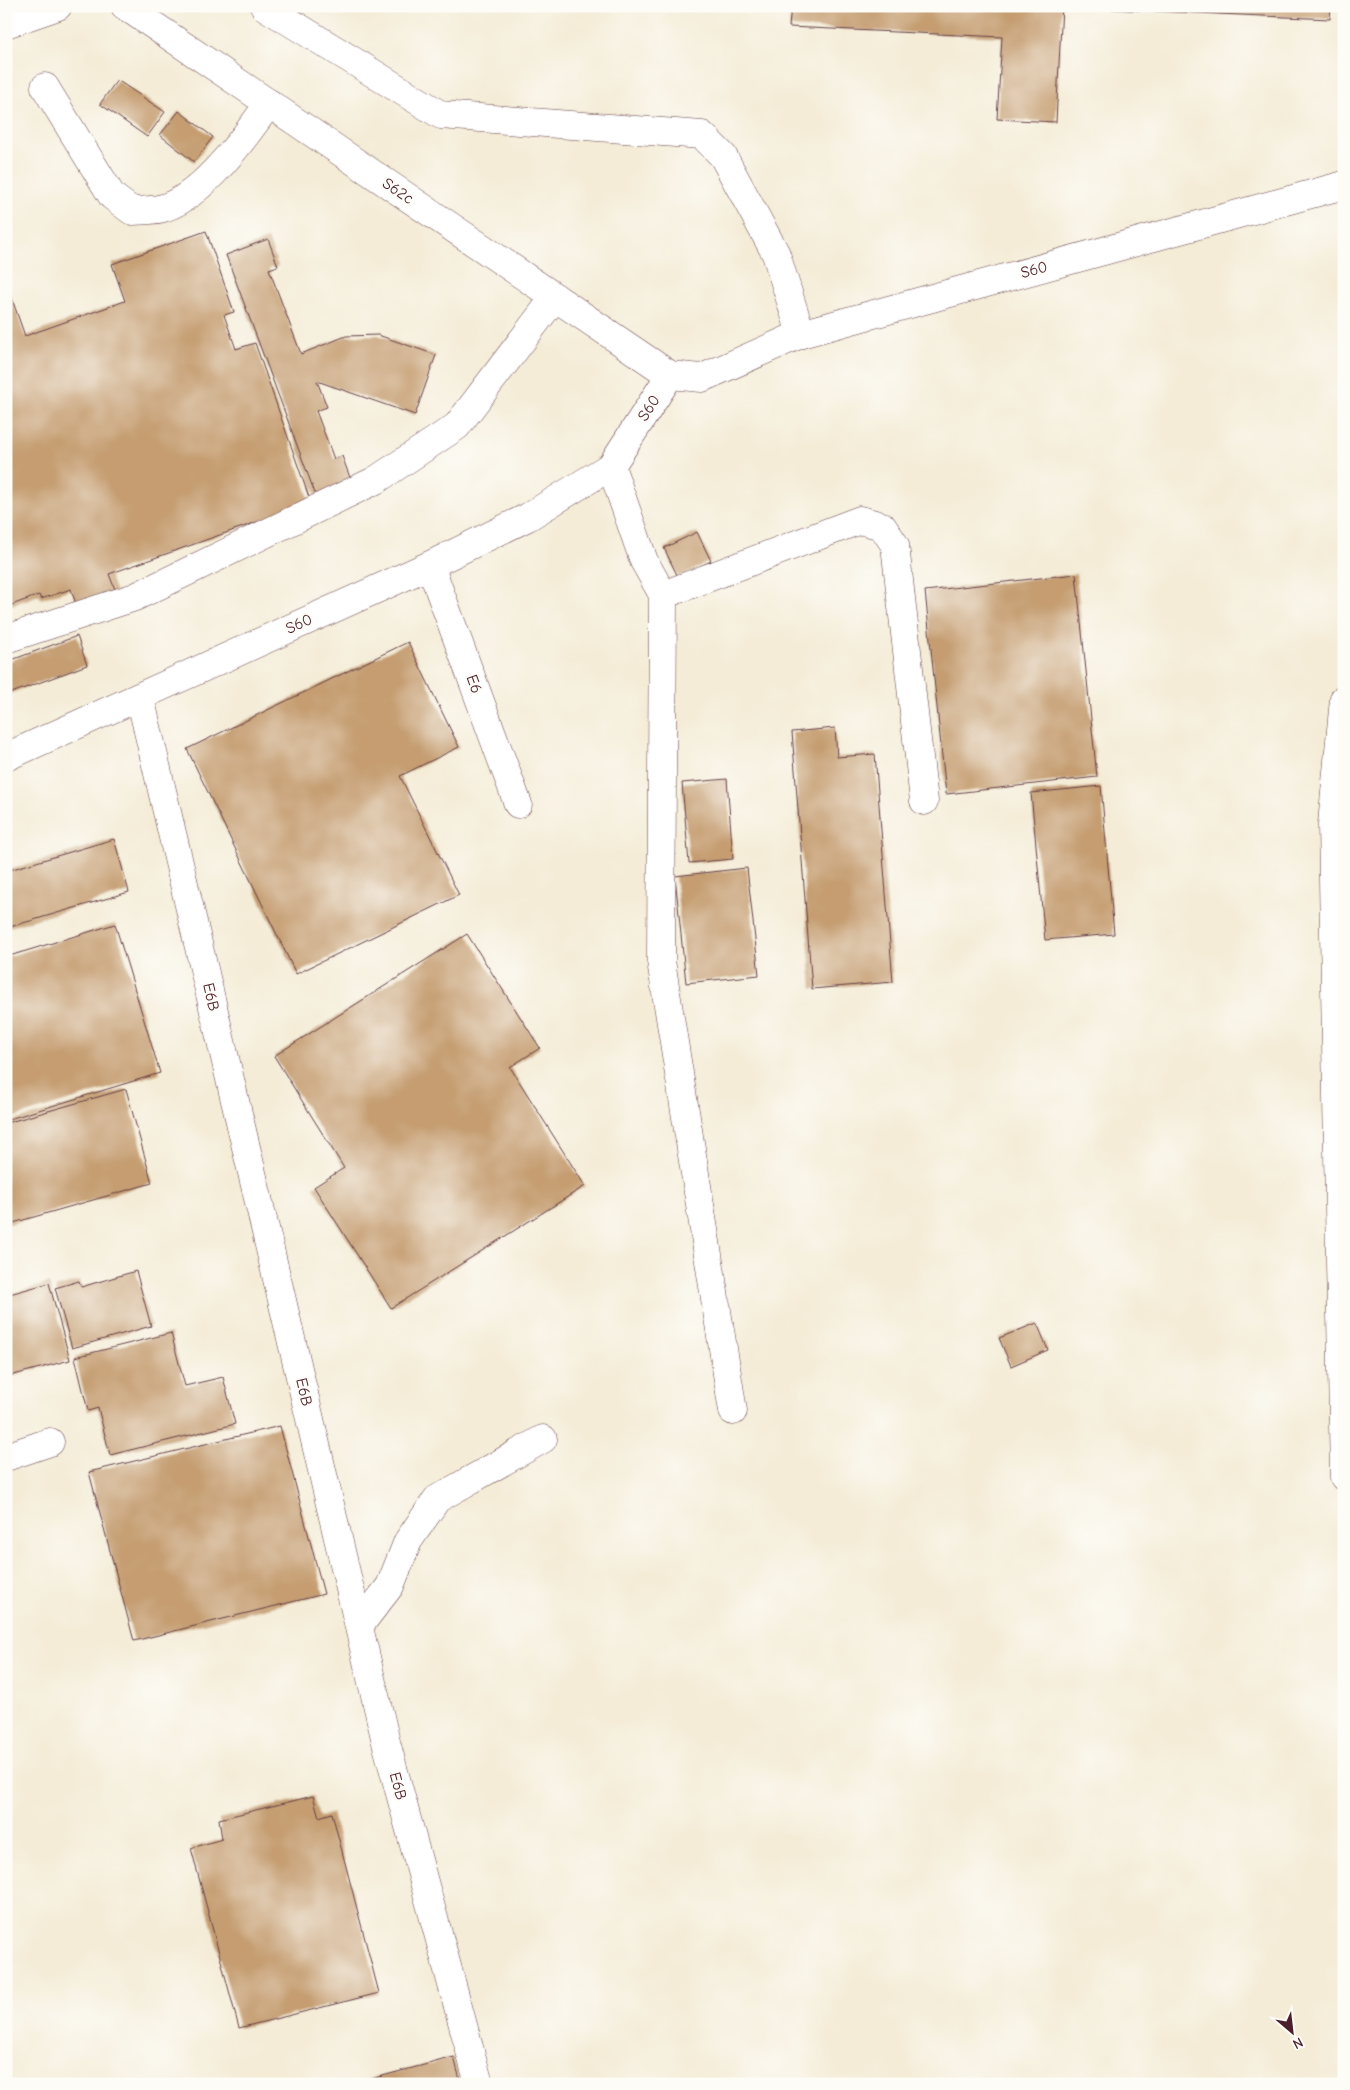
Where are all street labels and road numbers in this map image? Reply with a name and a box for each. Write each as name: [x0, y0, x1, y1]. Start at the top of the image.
street label: S62c: [379, 174, 417, 208]
street label: S60: [1019, 258, 1049, 282]
street label: S60: [634, 392, 664, 424]
street label: S60: [283, 610, 315, 638]
street label: E6: [462, 672, 486, 696]
street label: E6B: [199, 981, 223, 1013]
street label: E6B: [292, 1376, 316, 1408]
street label: E6B: [386, 1770, 410, 1802]

